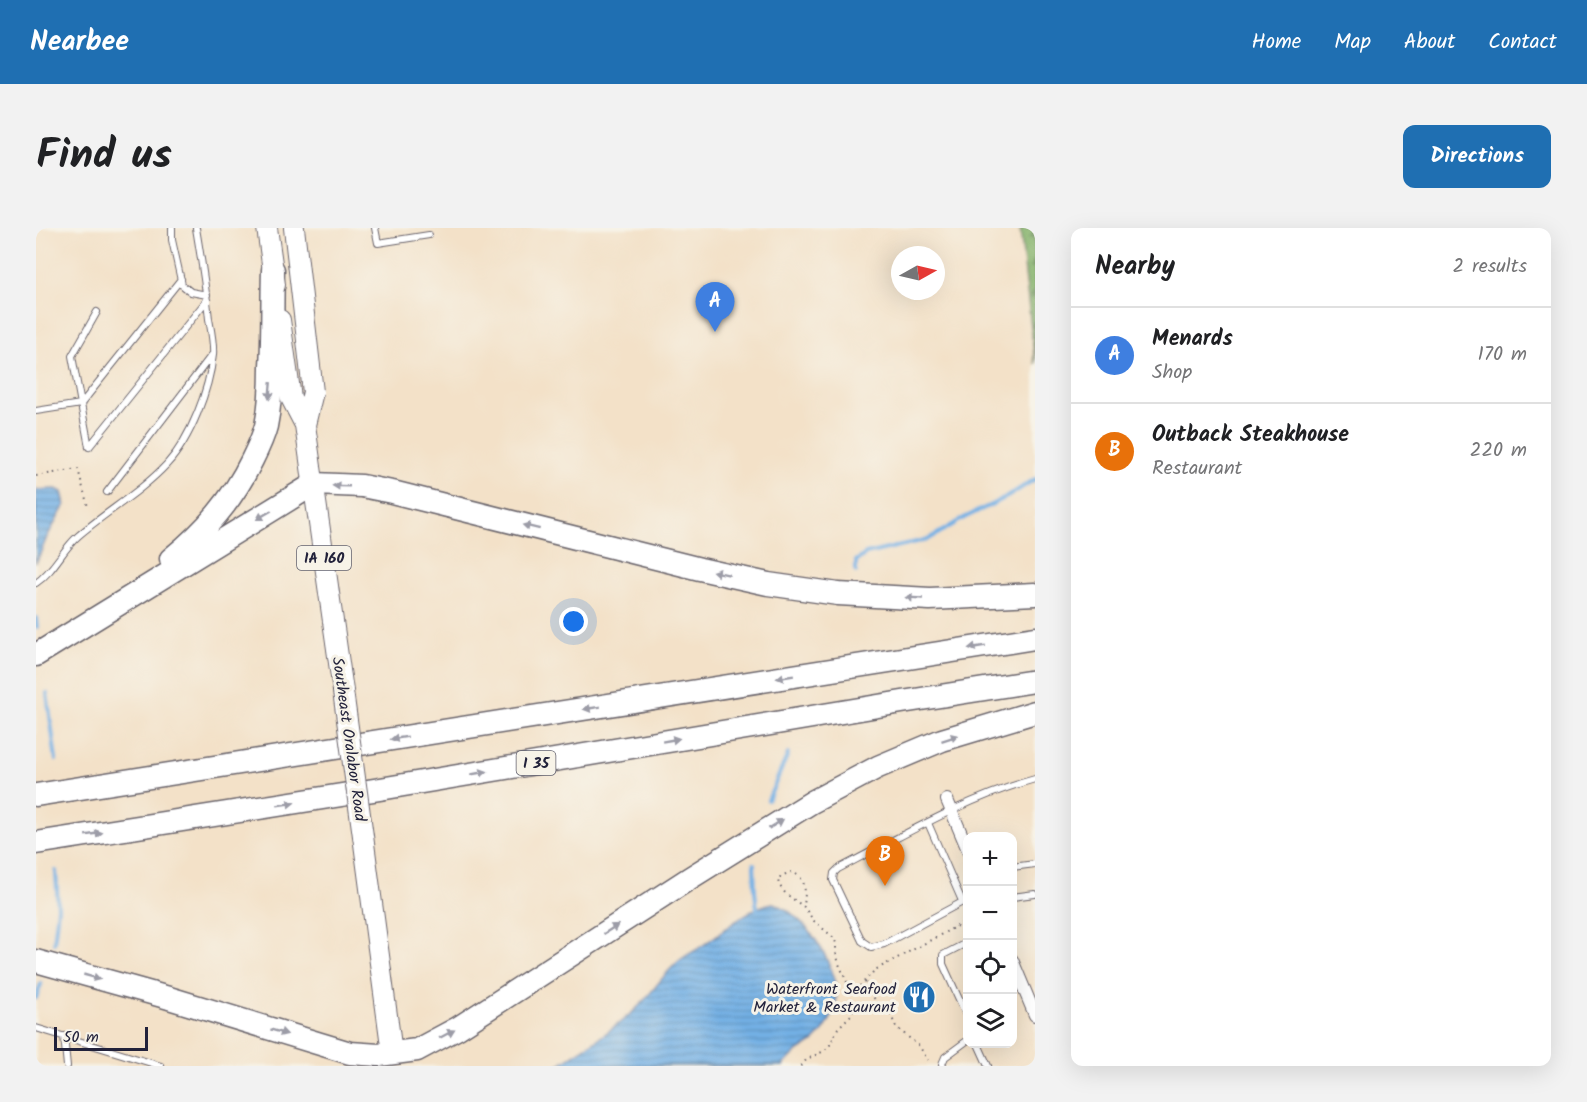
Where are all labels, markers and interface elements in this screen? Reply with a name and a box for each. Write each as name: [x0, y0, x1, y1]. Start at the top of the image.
text: Nearbee: [30, 20, 129, 65]
text: Home: [1252, 26, 1301, 59]
text: Map: [1334, 26, 1371, 59]
text: About: [1404, 26, 1455, 59]
text: Contact: [1488, 26, 1557, 59]
text: Find us: [36, 123, 172, 190]
button: Directions: [1403, 125, 1551, 188]
north arrow: [891, 246, 945, 300]
text: Nearby: [1095, 246, 1175, 288]
text: 2 results: [1452, 251, 1527, 283]
pin: A: [696, 282, 734, 332]
text: Menards: [1152, 322, 1233, 357]
text: A: [1108, 339, 1121, 371]
text: 170 m: [1478, 339, 1527, 371]
text: Shop: [1152, 357, 1192, 389]
one-way arrow: [265, 382, 275, 401]
text: Outback Steakhouse: [1152, 418, 1349, 453]
text: B: [1108, 435, 1121, 467]
text: 220 m: [1470, 435, 1527, 467]
text: Restaurant: [1152, 453, 1242, 485]
one-way arrow: [332, 481, 351, 490]
one-way arrow: [256, 509, 272, 520]
one-way arrow: [522, 521, 540, 531]
road number: IA 160: [297, 546, 351, 570]
one-way arrow: [711, 568, 730, 577]
one-way arrow: [904, 593, 923, 603]
your location: [559, 607, 588, 636]
one-way arrow: [968, 642, 987, 651]
street label: Southeast Oralabor Road: [325, 655, 373, 824]
one-way arrow: [775, 673, 794, 682]
one-way arrow: [582, 703, 601, 712]
one-way arrow: [941, 733, 959, 742]
one-way arrow: [390, 734, 409, 743]
one-way arrow: [662, 736, 681, 745]
road number: I 35: [516, 751, 556, 775]
one-way arrow: [470, 768, 489, 777]
one-way arrow: [277, 799, 296, 808]
one-way arrow: [768, 819, 784, 830]
one-way arrow: [84, 829, 103, 838]
map controls: [963, 832, 1017, 1048]
button: +: [963, 832, 1017, 886]
pin: B: [866, 836, 904, 886]
button: −: [963, 886, 1017, 940]
one-way arrow: [603, 924, 619, 935]
button: locate: [963, 940, 1017, 994]
one-way arrow: [83, 973, 101, 982]
place label: Waterfront Seafood Market & Restaurant: [753, 977, 897, 1020]
restaurant icon: Waterfront Seafood Market & Restaurant: [901, 979, 937, 1015]
button: layers: [963, 994, 1017, 1048]
scale bar: [54, 1024, 148, 1052]
text: 50 m: [63, 1025, 99, 1050]
one-way arrow: [270, 1028, 288, 1037]
one-way arrow: [438, 1029, 455, 1039]

